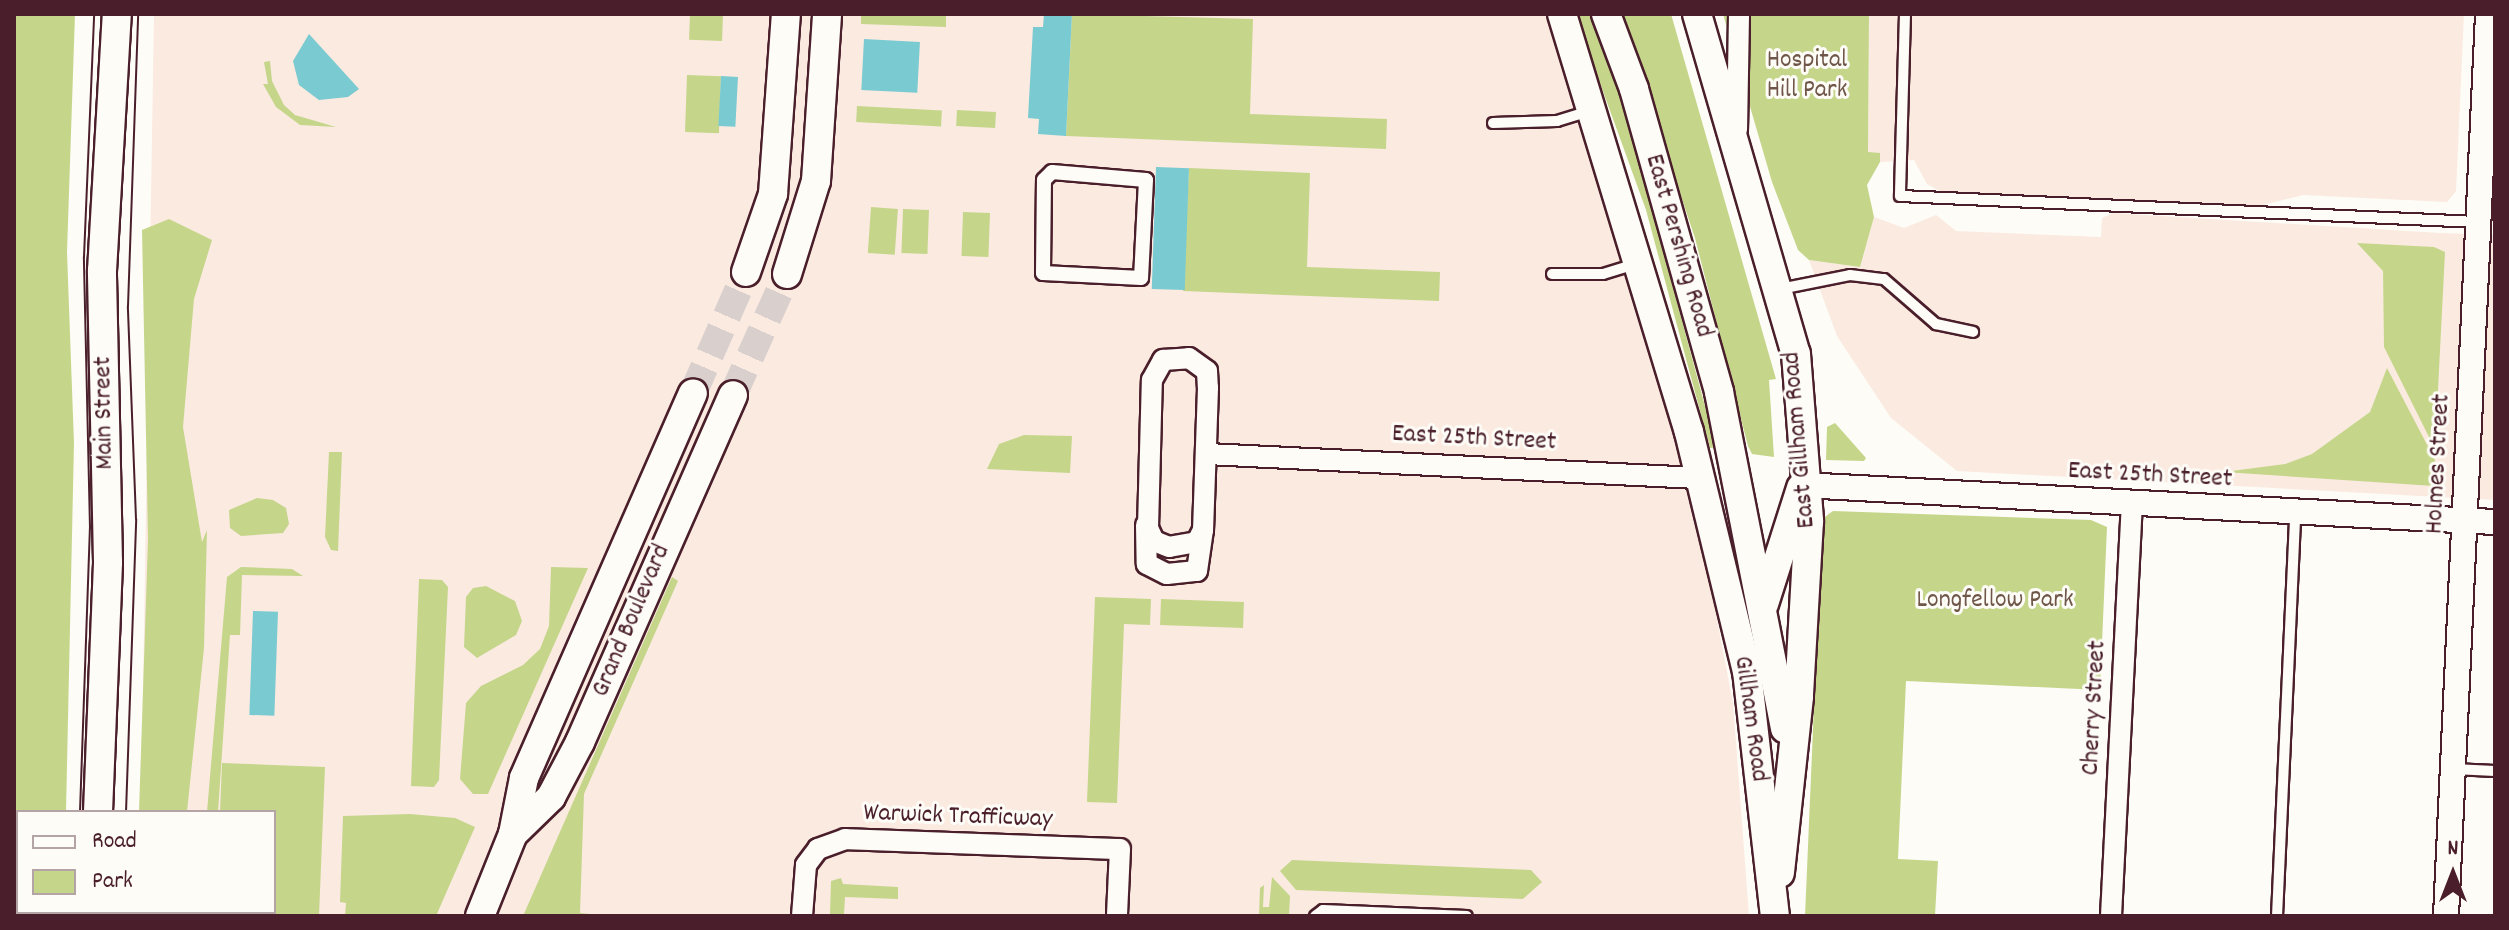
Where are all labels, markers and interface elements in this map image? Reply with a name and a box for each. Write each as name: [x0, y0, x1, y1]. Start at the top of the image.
park label: Hospital Hill Park: [1767, 45, 1847, 106]
street label: East Pershing Road: [1637, 151, 1719, 341]
street label: East Gillham Road: [1777, 350, 1823, 530]
street label: Main Street: [88, 356, 122, 470]
street label: Holmes Street: [2420, 393, 2458, 535]
street label: East 25th Street: [1391, 419, 1557, 459]
street label: East 25th Street: [2067, 456, 2233, 496]
street label: Grand Boulevard: [586, 540, 678, 702]
park label: Longfellow Park: [1916, 585, 2074, 617]
street label: Cherry Street: [2076, 640, 2114, 776]
street label: Gillham Road: [1726, 654, 1774, 784]
street label: Warwick Trafficway: [863, 798, 1053, 836]
legend: [16, 810, 276, 914]
text: Road: [92, 825, 137, 859]
north arrow: [2413, 834, 2493, 914]
text: N: [2448, 834, 2458, 865]
text: Park: [92, 865, 133, 899]

